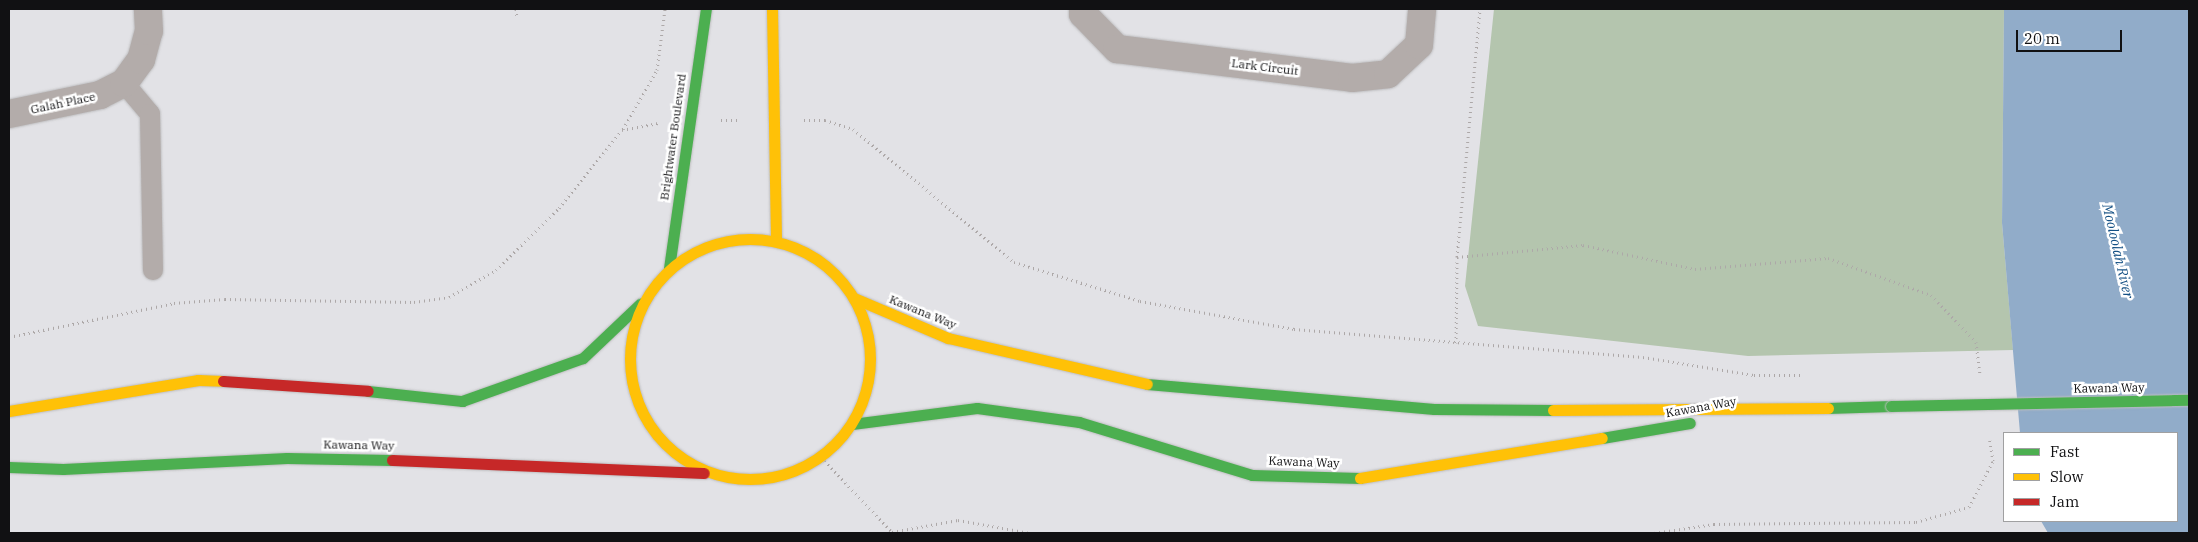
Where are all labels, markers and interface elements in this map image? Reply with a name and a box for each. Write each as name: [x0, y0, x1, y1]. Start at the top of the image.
scale bar: [2018, 20, 2124, 52]
text: 20 m: [2024, 29, 2060, 48]
street label: Lark Circuit: [1231, 56, 1299, 78]
street label: Brightwater Boulevard: [657, 73, 689, 201]
street label: Galah Place: [29, 89, 97, 117]
water label: Mooloolah River: [2099, 202, 2137, 300]
street label: Kawana Way: [887, 292, 959, 332]
street label: Kawana Way: [2073, 380, 2145, 396]
street label: Kawana Way: [1665, 394, 1737, 420]
legend: [2003, 432, 2178, 522]
street label: Kawana Way: [323, 437, 395, 453]
text: Fast: [2050, 442, 2080, 461]
street label: Kawana Way: [1268, 454, 1340, 470]
text: Slow: [2050, 467, 2083, 486]
text: Jam: [2050, 492, 2079, 511]

